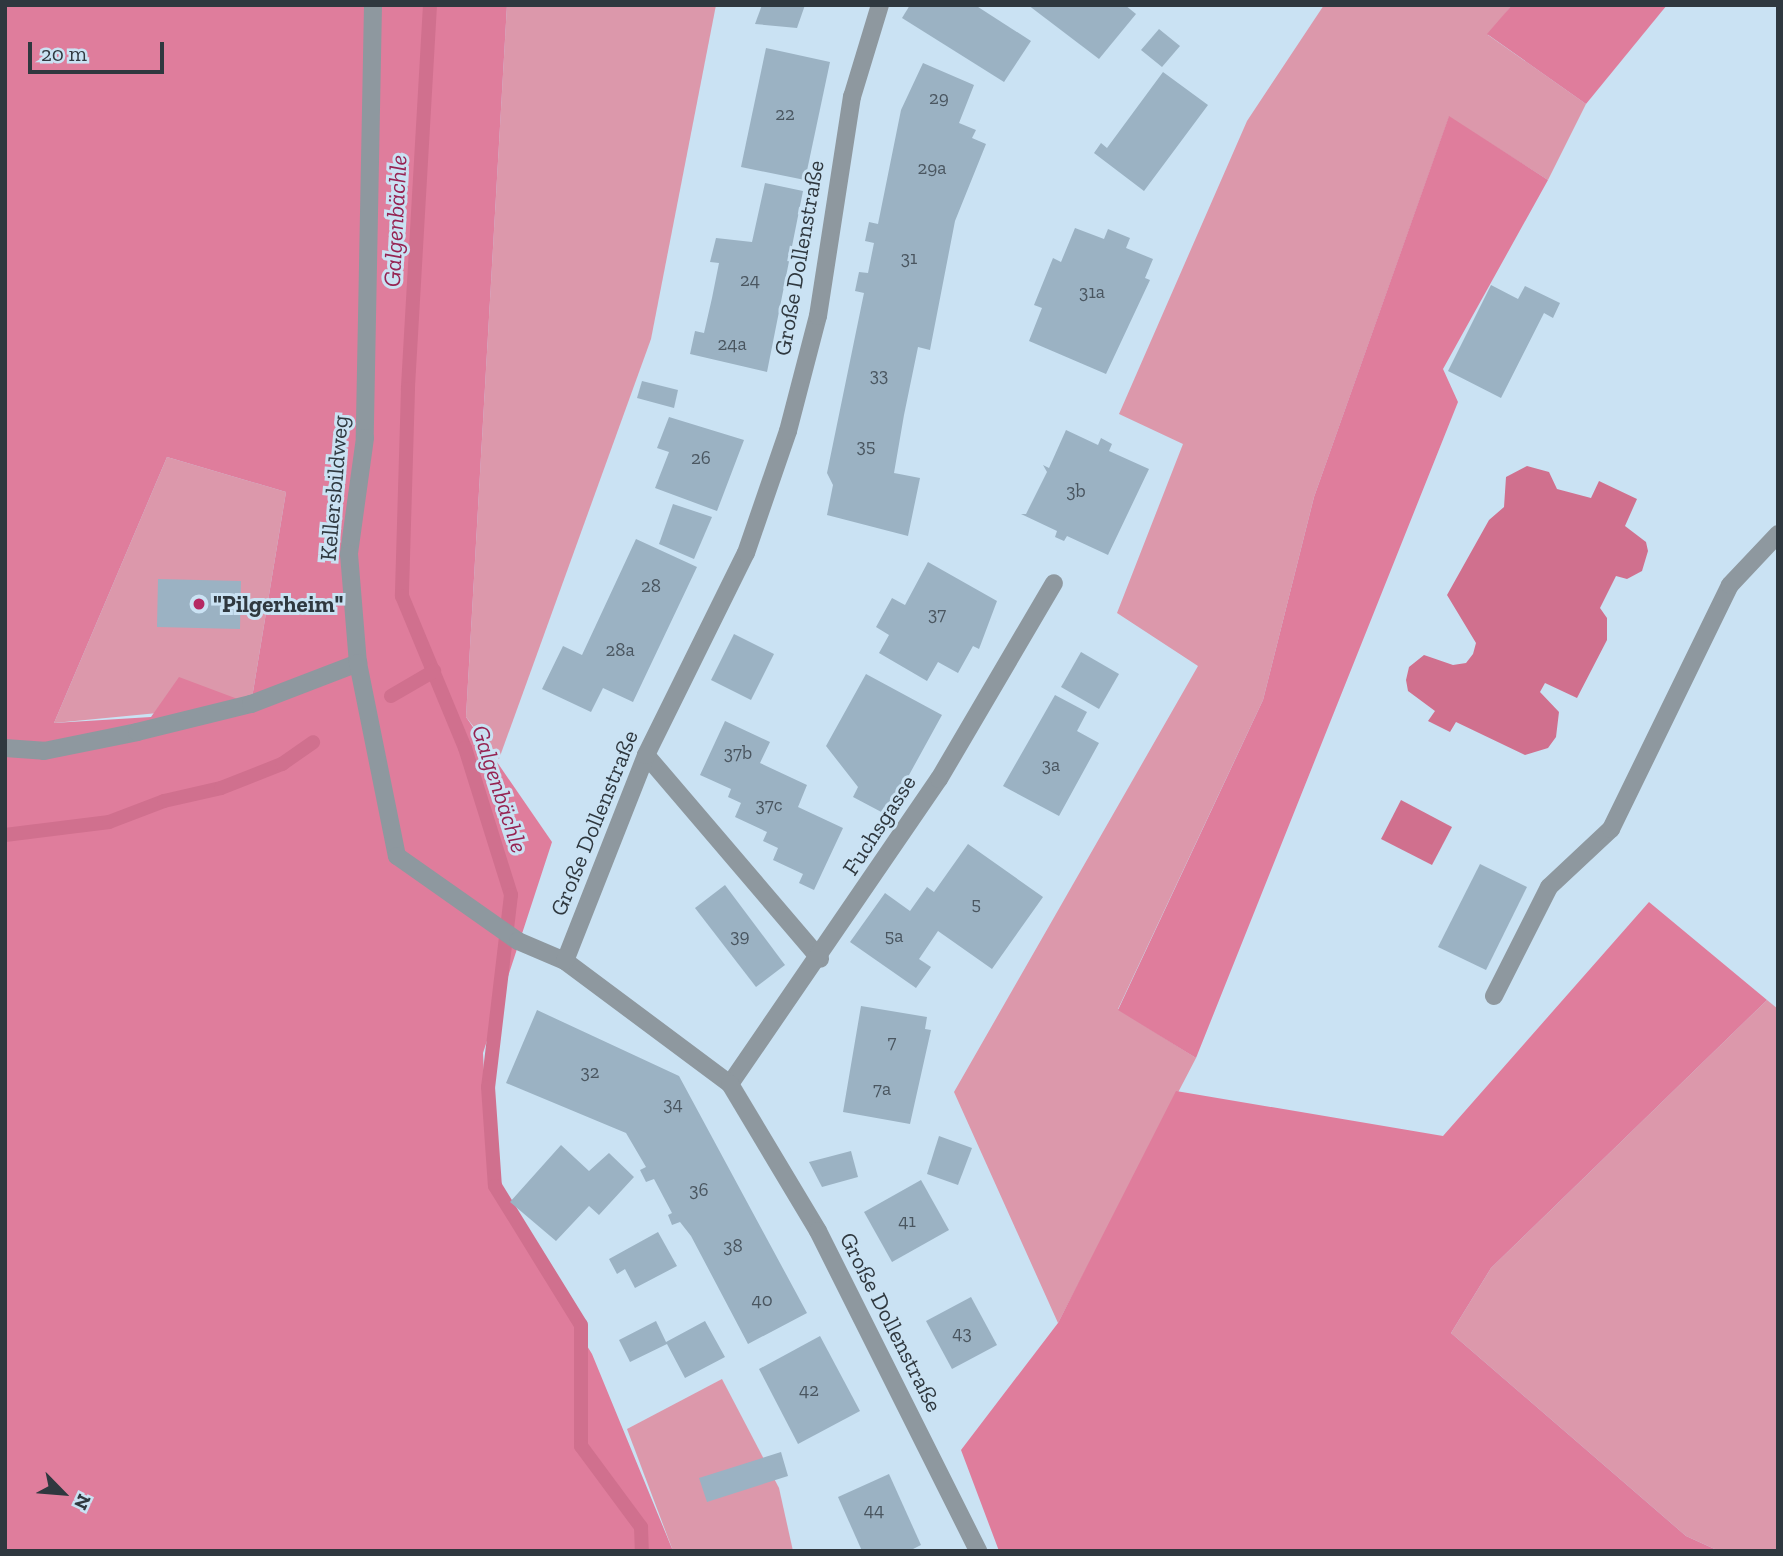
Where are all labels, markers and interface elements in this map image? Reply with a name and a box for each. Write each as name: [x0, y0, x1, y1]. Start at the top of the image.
scale bar: [32, 28, 168, 72]
text: 20 m: [41, 41, 87, 66]
house number: 29: [929, 87, 949, 109]
house number: 22: [775, 103, 795, 125]
water label: Galgenbächle: [377, 154, 413, 288]
house number: 29a: [917, 157, 947, 179]
street label: Große Dollenstraße: [768, 158, 830, 358]
house number: 31: [901, 247, 917, 269]
house number: 24: [740, 269, 760, 291]
house number: 31a: [1079, 281, 1105, 303]
house number: 24a: [717, 333, 747, 355]
house number: 33: [870, 364, 888, 386]
street label: Kellersbildweg: [314, 414, 354, 562]
house number: 35: [856, 435, 876, 457]
house number: 26: [691, 447, 711, 469]
house number: 3b: [1066, 480, 1086, 502]
house number: 28: [641, 575, 661, 597]
place label: "Pilgerheim": [213, 590, 343, 618]
marker: "Pilgerheim": [191, 596, 207, 612]
house number: 37: [928, 603, 946, 625]
house number: 28a: [605, 639, 635, 661]
water label: Galgenbächle: [466, 722, 534, 856]
street label: Große Dollenstraße: [544, 726, 644, 920]
house number: 37b: [724, 742, 752, 764]
house number: 3a: [1042, 754, 1060, 776]
street label: Fuchsgasse: [836, 770, 922, 880]
house number: 37c: [755, 794, 783, 816]
house number: 5: [971, 893, 981, 915]
house number: 39: [730, 925, 750, 947]
house number: 5a: [885, 925, 903, 947]
house number: 7: [888, 1031, 896, 1053]
house number: 32: [580, 1061, 600, 1083]
house number: 7a: [873, 1078, 891, 1100]
house number: 34: [663, 1093, 683, 1115]
house number: 36: [689, 1179, 709, 1201]
house number: 41: [898, 1210, 916, 1232]
street label: Große Dollenstraße: [834, 1228, 948, 1416]
house number: 38: [723, 1235, 743, 1257]
house number: 40: [751, 1289, 773, 1311]
house number: 43: [952, 1322, 972, 1344]
house number: 42: [799, 1379, 819, 1401]
north arrow: [28, 1458, 98, 1528]
text: N: [69, 1491, 96, 1513]
house number: 44: [864, 1499, 884, 1521]

